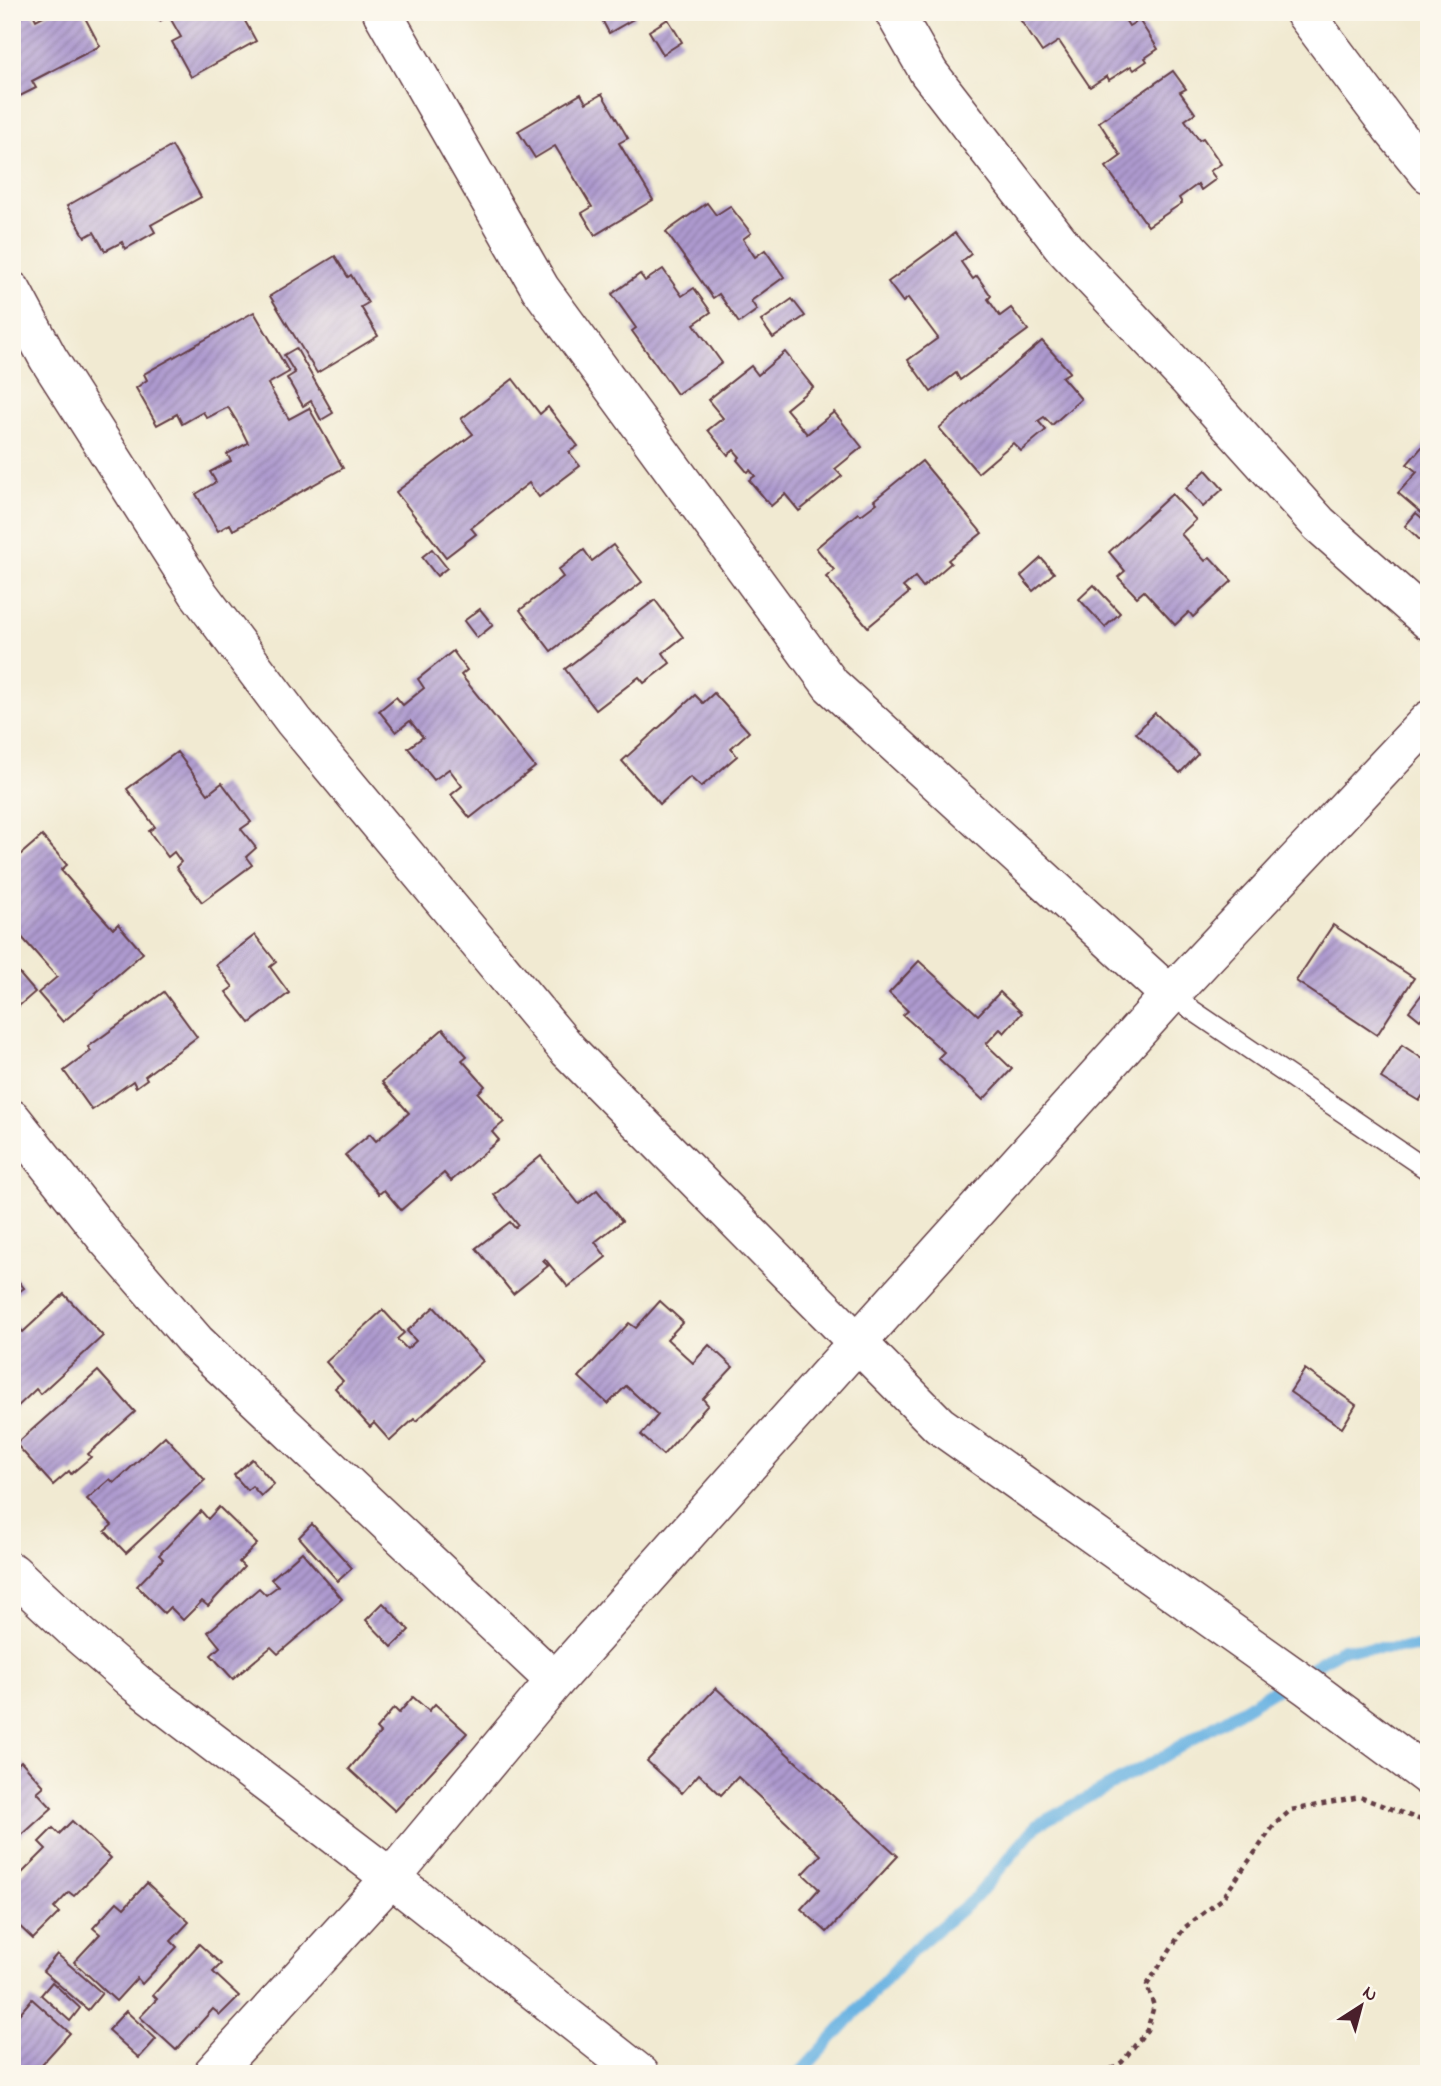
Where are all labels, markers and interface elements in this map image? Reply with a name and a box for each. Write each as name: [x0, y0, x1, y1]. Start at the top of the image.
north arrow: [1326, 1970, 1396, 2040]
text: N: [1356, 1980, 1383, 2009]

